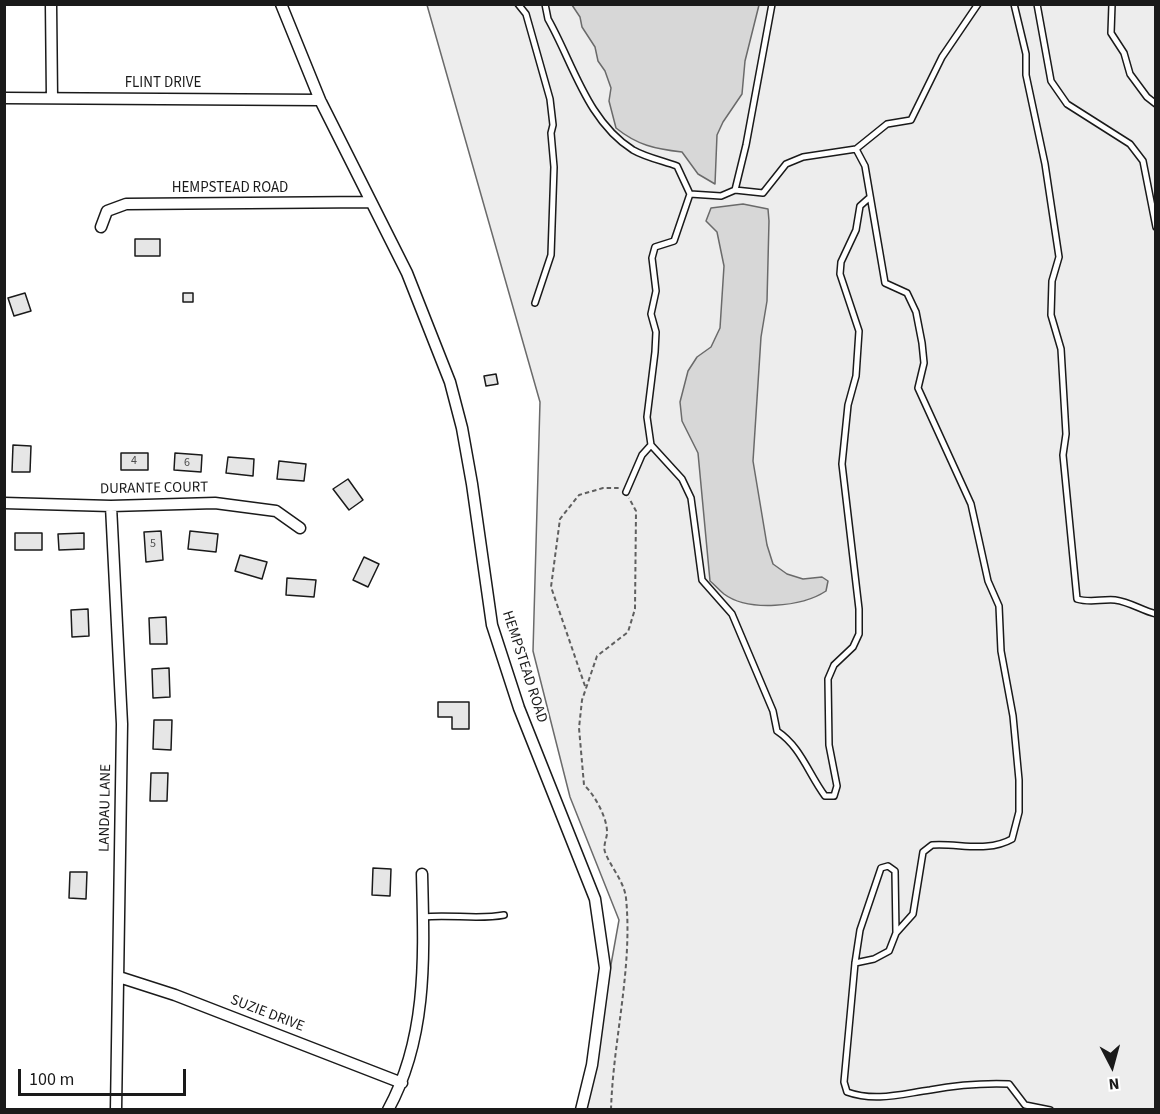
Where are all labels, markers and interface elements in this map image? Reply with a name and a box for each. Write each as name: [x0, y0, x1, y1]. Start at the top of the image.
street label: FLINT DRIVE: [125, 75, 201, 93]
street label: HEMPSTEAD ROAD: [172, 180, 288, 198]
house number: 4: [131, 454, 137, 468]
house number: 6: [184, 456, 190, 470]
street label: DURANTE COURT: [100, 479, 208, 499]
house number: 5: [150, 537, 156, 551]
street label: HEMPSTEAD ROAD: [497, 609, 551, 725]
street label: LANDAU LANE: [96, 764, 116, 852]
street label: SUZIE DRIVE: [227, 992, 307, 1036]
north arrow: [1082, 1036, 1142, 1096]
scale bar: [21, 1057, 189, 1095]
text: 100 m: [29, 1067, 74, 1092]
text: N: [1107, 1072, 1120, 1095]

